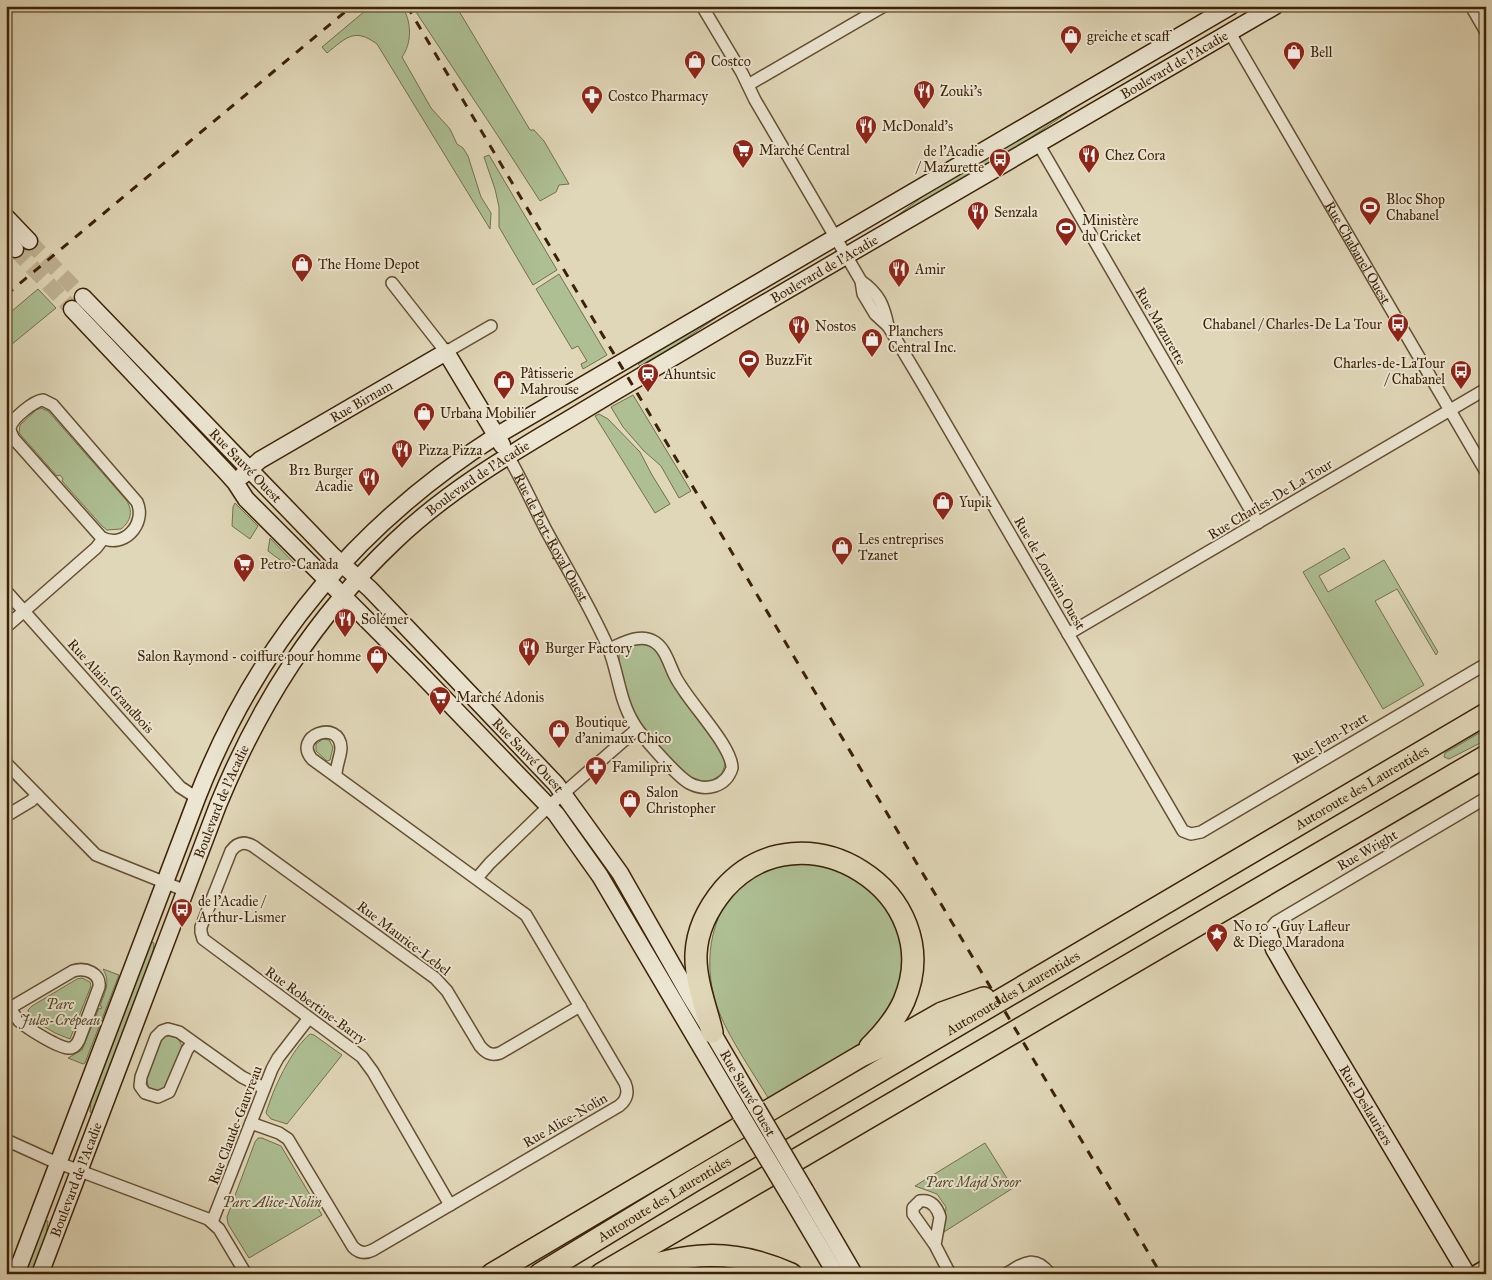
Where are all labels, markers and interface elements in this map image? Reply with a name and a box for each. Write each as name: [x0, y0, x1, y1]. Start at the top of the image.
shop icon: greiche et scaff: [1059, 24, 1083, 55]
street label: Boulevard de l'Acadie: [1117, 27, 1231, 103]
place label: greiche et scaff: [1087, 28, 1173, 45]
shop icon: Bell: [1282, 40, 1306, 71]
place label: Bell: [1310, 44, 1333, 61]
shop icon: Costco: [683, 49, 707, 80]
place label: Costco: [711, 53, 751, 70]
restaurant icon: Zouki's: [912, 79, 936, 110]
place label: Zouki's: [940, 83, 982, 100]
pharmacy icon: Costco Pharmacy: [580, 84, 604, 115]
place label: Costco Pharmacy: [608, 88, 708, 105]
restaurant icon: McDonald's: [854, 114, 878, 145]
place label: McDonald's: [882, 118, 953, 135]
supermarket icon: Marché Central: [731, 138, 755, 169]
place label: Marché Central: [759, 142, 850, 159]
place label: de l'Acadie / Mazurette: [915, 143, 984, 176]
restaurant icon: Chez Cora: [1077, 143, 1101, 174]
bus stop icon: de l'Acadie / Mazurette: [988, 147, 1012, 178]
place label: Chez Cora: [1105, 147, 1166, 164]
place label: Bloc Shop Chabanel: [1386, 191, 1445, 224]
sports icon: Bloc Shop Chabanel: [1358, 195, 1382, 226]
street label: Rue Chabanel Ouest: [1321, 198, 1394, 307]
restaurant icon: Senzala: [966, 200, 990, 231]
place label: Senzala: [994, 204, 1038, 221]
place label: Ministère du Cricket: [1082, 212, 1141, 245]
sports icon: Ministère du Cricket: [1054, 216, 1078, 247]
street label: Boulevard de l'Acadie: [767, 231, 881, 307]
shop icon: The Home Depot: [290, 252, 314, 283]
place label: The Home Depot: [318, 256, 420, 273]
restaurant icon: Amir: [887, 257, 911, 288]
place label: Amir: [914, 261, 946, 278]
street label: Rue Mazurette: [1131, 284, 1190, 368]
bus stop icon: Chabanel / Charles-De La Tour: [1386, 312, 1410, 343]
restaurant icon: Nostos: [787, 314, 811, 345]
place label: Chabanel / Charles-De La Tour: [1203, 316, 1383, 333]
place label: Nostos: [815, 318, 856, 335]
place label: Planchers Central Inc.: [888, 323, 956, 356]
shop icon: Planchers Central Inc.: [860, 327, 884, 358]
sports icon: BuzzFit: [737, 348, 761, 379]
place label: BuzzFit: [765, 352, 813, 369]
place label: Charles-de-LaTour / Chabanel: [1333, 355, 1446, 388]
bus stop icon: Charles-de-LaTour / Chabanel: [1449, 359, 1473, 390]
station icon: Ahuntsic: [636, 362, 660, 393]
place label: Pâtisserie Mahrouse: [520, 365, 579, 398]
place label: Ahuntsic: [663, 366, 716, 383]
shop icon: Pâtisserie Mahrouse: [492, 369, 516, 400]
street label: Rue Birnam: [327, 377, 396, 427]
shop icon: Urbana Mobilier: [412, 401, 436, 432]
place label: Urbana Mobilier: [440, 405, 537, 422]
street label: Rue Sauvé Ouest: [205, 425, 285, 507]
street label: Boulevard de l'Acadie: [422, 437, 533, 520]
restaurant icon: Pizza Pizza: [390, 438, 414, 469]
place label: Pizza Pizza: [418, 442, 483, 459]
street label: Rue Charles-De La Tour: [1205, 455, 1336, 543]
place label: B12 Burger Acadie: [289, 462, 354, 495]
restaurant icon: B12 Burger Acadie: [357, 466, 381, 497]
street label: Rue de Port-Royal Ouest: [510, 470, 592, 604]
shop icon: Yupik: [931, 490, 955, 521]
place label: Yupik: [959, 494, 992, 511]
street label: Rue de Louvain Ouest: [1010, 514, 1089, 633]
place label: Les entreprises Tzanet: [858, 531, 944, 564]
shop icon: Les entreprises Tzanet: [830, 535, 854, 566]
supermarket icon: Petro-Canada: [232, 552, 256, 583]
place label: Petro-Canada: [260, 556, 339, 573]
restaurant icon: Solémer: [333, 607, 357, 638]
place label: Solémer: [361, 611, 409, 628]
street label: Rue Alain-Grandbois: [64, 636, 158, 737]
restaurant icon: Burger Factory: [517, 636, 541, 667]
place label: Burger Factory: [545, 640, 633, 657]
shop icon: Salon Raymond - coiffure pour homme: [365, 644, 389, 675]
place label: Salon Raymond - coiffure pour homme: [137, 648, 361, 665]
supermarket icon: Marché Adonis: [428, 685, 452, 716]
place label: Marché Adonis: [456, 689, 544, 706]
street label: Rue Jean-Pratt: [1289, 709, 1372, 769]
street label: Rue Sauvé Ouest: [488, 714, 567, 796]
place label: Boutique d'animaux Chico: [575, 714, 671, 747]
shop icon: Boutique d'animaux Chico: [547, 718, 571, 749]
street label: Boulevard de l'Acadie: [190, 742, 253, 861]
street label: Autoroute des Laurentides: [1291, 742, 1432, 834]
pharmacy icon: Familiprix: [584, 755, 608, 786]
place label: Familiprix: [612, 759, 673, 776]
place label: Salon Christopher: [646, 784, 716, 817]
shop icon: Salon Christopher: [618, 788, 642, 819]
street label: Rue Wright: [1334, 826, 1401, 875]
place label: de l'Acadie / Arthur-Lismer: [197, 893, 287, 926]
bus stop icon: de l'Acadie / Arthur-Lismer: [170, 897, 194, 928]
street label: Rue Maurice-Lebel: [353, 898, 454, 979]
place label: No 10 - Guy Lafleur & Diego Maradona: [1233, 918, 1351, 951]
place icon: No 10 - Guy Lafleur & Diego Maradona: [1205, 922, 1229, 953]
street label: Autoroute des Laurentides: [942, 947, 1083, 1040]
street label: Rue Robertine-Barry: [262, 963, 370, 1048]
park label: Parc Jules-Crépeau: [19, 996, 100, 1030]
street label: Rue Sauvé Ouest: [716, 1047, 779, 1139]
street label: Rue Deslauriers: [1335, 1062, 1396, 1148]
street label: Rue Claude-Gauvreau: [205, 1063, 266, 1187]
street label: Rue Alice-Nolin: [520, 1089, 611, 1151]
street label: Boulevard de l'Acadie: [47, 1120, 106, 1240]
street label: Autoroute des Laurentides: [594, 1153, 734, 1247]
park label: Parc Majd Sroor: [925, 1174, 1022, 1191]
park label: Parc Alice-Nolin: [222, 1194, 322, 1211]

